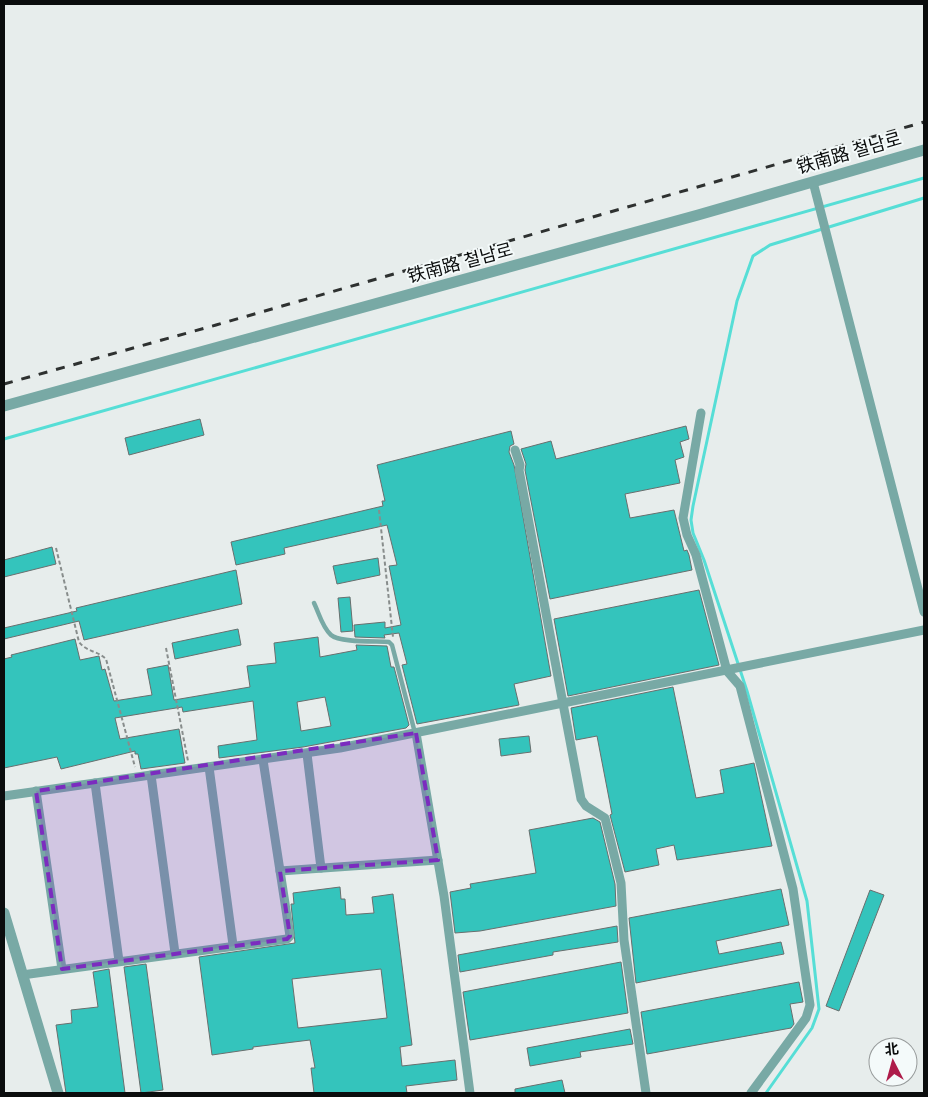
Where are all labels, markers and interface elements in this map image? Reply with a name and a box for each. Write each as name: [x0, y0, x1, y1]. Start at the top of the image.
street label: 铁南路 철남로: [794, 128, 904, 178]
street label: 铁南路 철남로: [405, 239, 515, 287]
north arrow: [868, 1037, 918, 1087]
text: 北: [884, 1041, 899, 1058]

